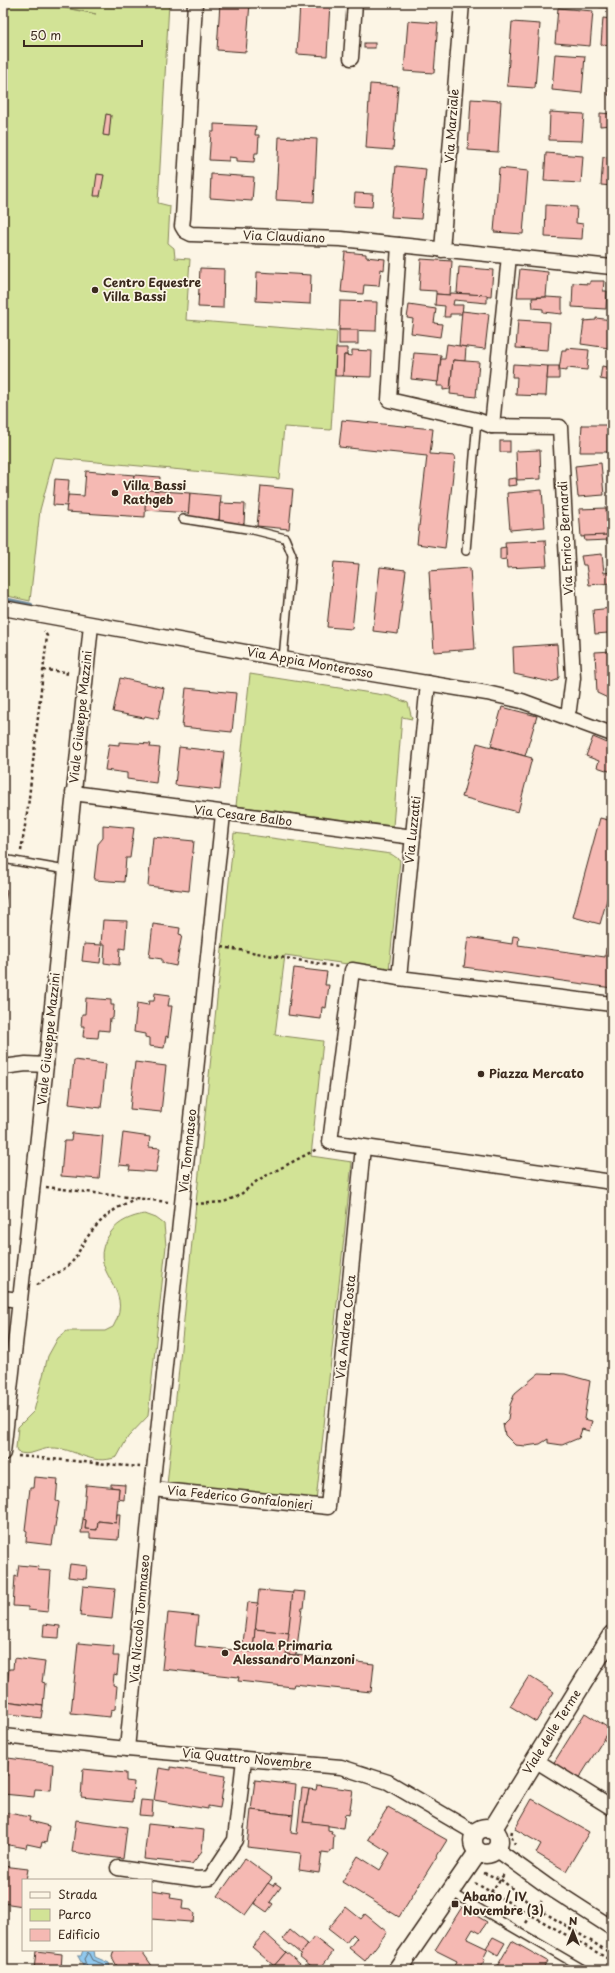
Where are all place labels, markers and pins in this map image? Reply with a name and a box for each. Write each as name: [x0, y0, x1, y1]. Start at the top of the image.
place label: Centro Equestre Villa Bassi: [103, 273, 202, 305]
marker: Centro Equestre Villa Bassi: [90, 285, 100, 295]
place label: Villa Bassi Rathgeb: [123, 476, 186, 508]
marker: Villa Bassi Rathgeb: [110, 488, 120, 498]
place label: Piazza Mercato: [489, 1064, 584, 1082]
marker: Piazza Mercato: [476, 1069, 486, 1079]
place label: Scuola Primaria Alessandro Manzoni: [233, 1636, 355, 1668]
marker: Scuola Primaria Alessandro Manzoni: [220, 1648, 230, 1658]
place label: Abano / IV Novembre (3): [462, 1887, 544, 1919]
marker: Abano / IV Novembre (3): [450, 1899, 460, 1909]

